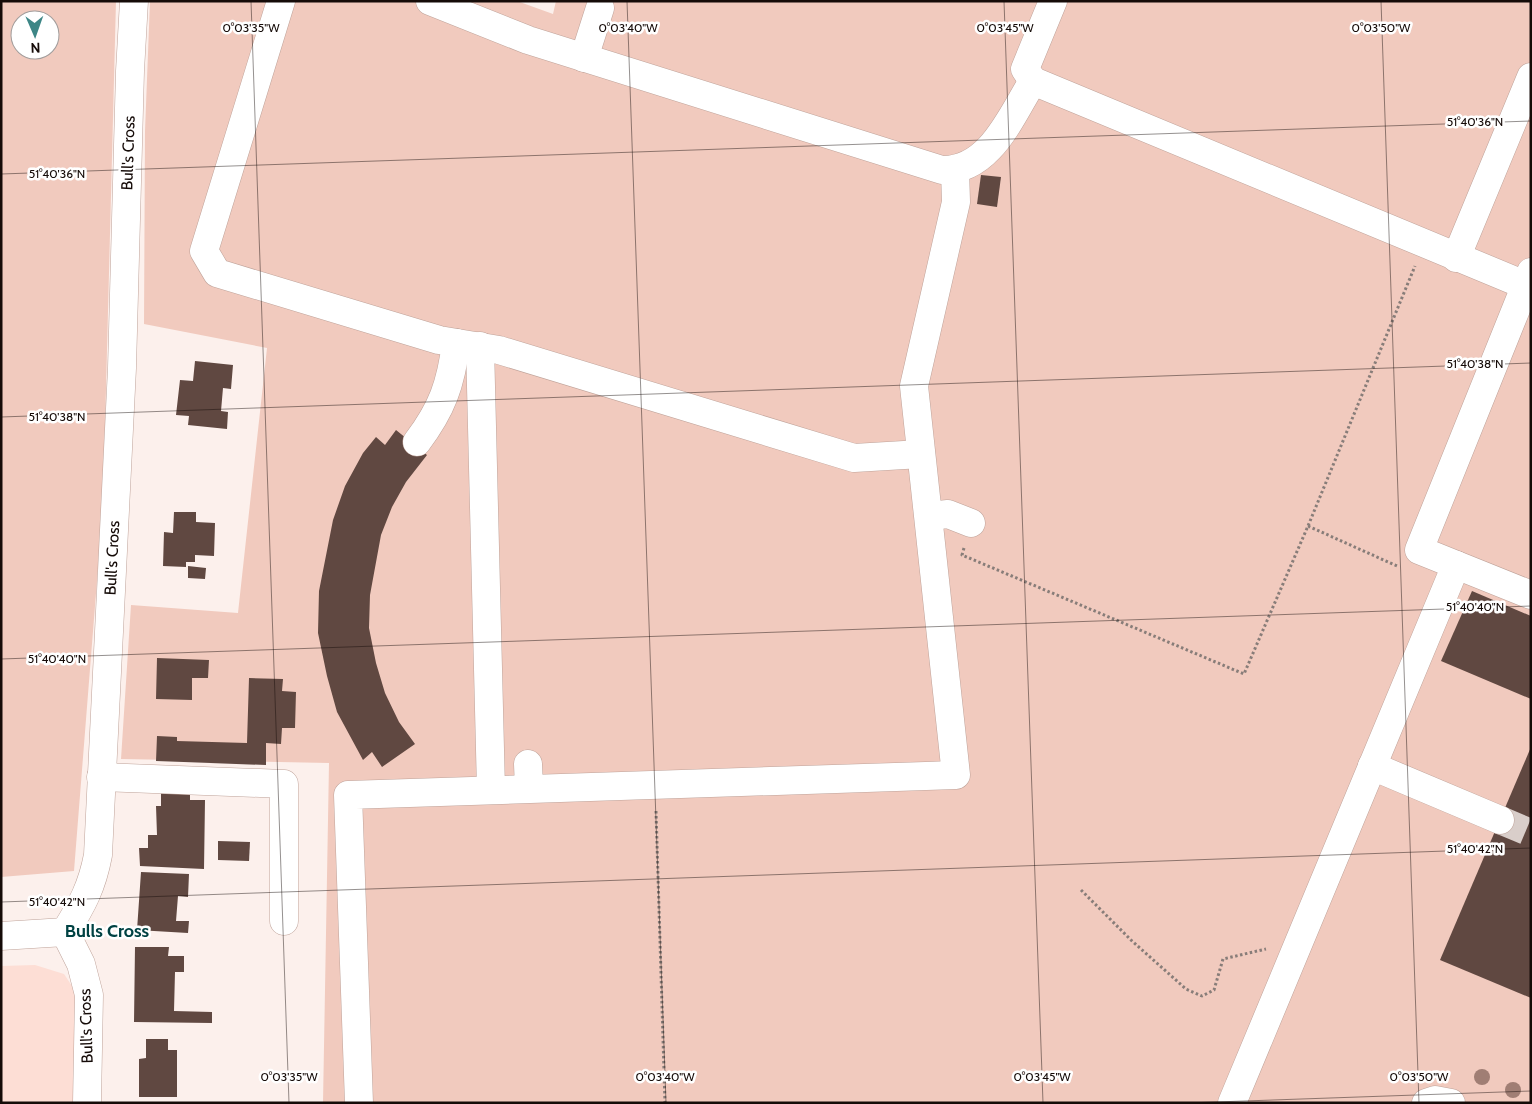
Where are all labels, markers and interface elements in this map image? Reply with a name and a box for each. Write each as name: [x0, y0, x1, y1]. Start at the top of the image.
north arrow: [10, 10, 60, 60]
text: 0°03'35"W: [222, 20, 280, 35]
text: 0°03'40"W: [598, 20, 658, 35]
text: 0°03'45"W: [976, 20, 1034, 35]
text: 0°03'50"W: [1352, 20, 1411, 35]
text: N: [30, 39, 41, 57]
text: 51°40'36"N: [1447, 114, 1503, 129]
street label: Bull's Cross: [117, 115, 139, 191]
text: 51°40'36"N: [29, 166, 85, 181]
text: 51°40'38"N: [1446, 356, 1504, 371]
text: 51°40'38"N: [28, 409, 86, 424]
street label: Bull's Cross: [101, 520, 123, 596]
text: 51°40'40"N: [1446, 599, 1504, 614]
text: 51°40'40"N: [28, 651, 86, 666]
text: 51°40'42"N: [1447, 841, 1503, 856]
text: 51°40'42"N: [29, 894, 85, 909]
district label: Bulls Cross: [65, 920, 150, 942]
street label: Bull's Cross: [75, 988, 97, 1064]
text: 0°03'35"W: [260, 1069, 318, 1084]
text: 0°03'40"W: [635, 1069, 695, 1084]
text: 0°03'45"W: [1013, 1069, 1071, 1084]
text: 0°03'50"W: [1390, 1069, 1449, 1084]

